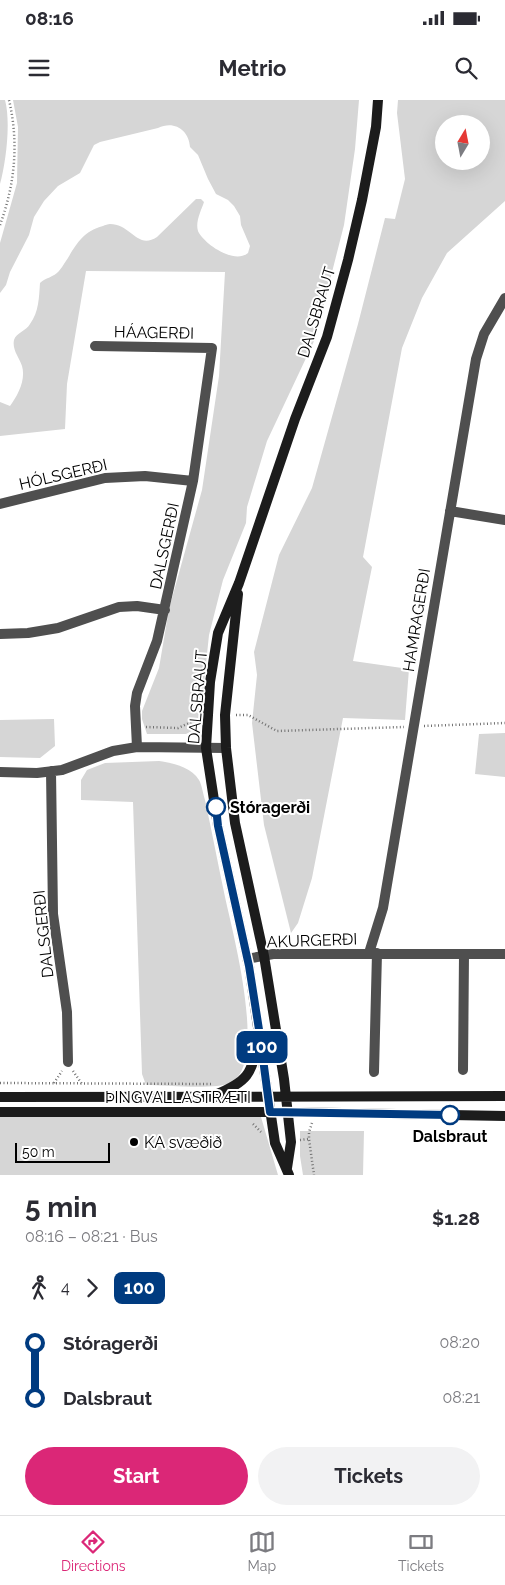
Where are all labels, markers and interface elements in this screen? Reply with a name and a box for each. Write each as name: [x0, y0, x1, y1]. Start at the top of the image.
text: 08:16: [25, 7, 74, 29]
icon: menu: [25, 54, 53, 82]
icon: search: [452, 54, 480, 82]
text: Metrio: [219, 55, 286, 81]
north arrow: [435, 115, 490, 170]
map controls: [435, 115, 490, 170]
street label: DALSBRAUT: [294, 264, 339, 360]
street label: HÁAGERÐI: [114, 321, 194, 343]
street label: HÓLSGERÐI: [17, 454, 109, 494]
street label: DALSGERÐI: [146, 501, 183, 591]
street label: HAMRAGERÐI: [399, 567, 434, 673]
street label: DALSBRAUT: [184, 649, 211, 745]
marker: Stóragerði: [206, 797, 226, 817]
place label: Stóragerði: [230, 798, 310, 817]
street label: DALSGERÐI: [29, 889, 58, 979]
street label: AKURGERÐI: [266, 929, 358, 952]
line badge: 100: [233, 1031, 291, 1063]
text: 100: [247, 1036, 278, 1057]
street label: ÞINGVALLASTRÆTI: [105, 1088, 251, 1107]
marker: Dalsbraut: [440, 1105, 460, 1125]
place label: Dalsbraut: [413, 1127, 488, 1146]
place label: KA svæðið: [144, 1133, 222, 1152]
marker: KA svæðið: [128, 1136, 140, 1148]
scale bar: [15, 1140, 110, 1163]
text: 50 m: [22, 1144, 55, 1160]
text: 5 min: [25, 1191, 97, 1224]
text: $1.28: [432, 1207, 480, 1229]
text: 08:16 – 08:21 · Bus: [25, 1227, 158, 1246]
icon: walk: [25, 1274, 53, 1302]
icon: forward: [78, 1274, 106, 1302]
text: 100: [124, 1277, 155, 1298]
text: 4: [61, 1278, 70, 1297]
text: Stóragerði: [63, 1332, 158, 1354]
text: 08:20: [440, 1333, 480, 1352]
text: Dalsbraut: [63, 1387, 152, 1409]
text: 08:21: [443, 1388, 480, 1407]
button: Start: [25, 1447, 248, 1505]
button: Tickets: [258, 1447, 480, 1505]
tab: Directions: [61, 1528, 126, 1574]
tab: Map: [248, 1528, 276, 1574]
tab: Tickets: [398, 1528, 444, 1574]

